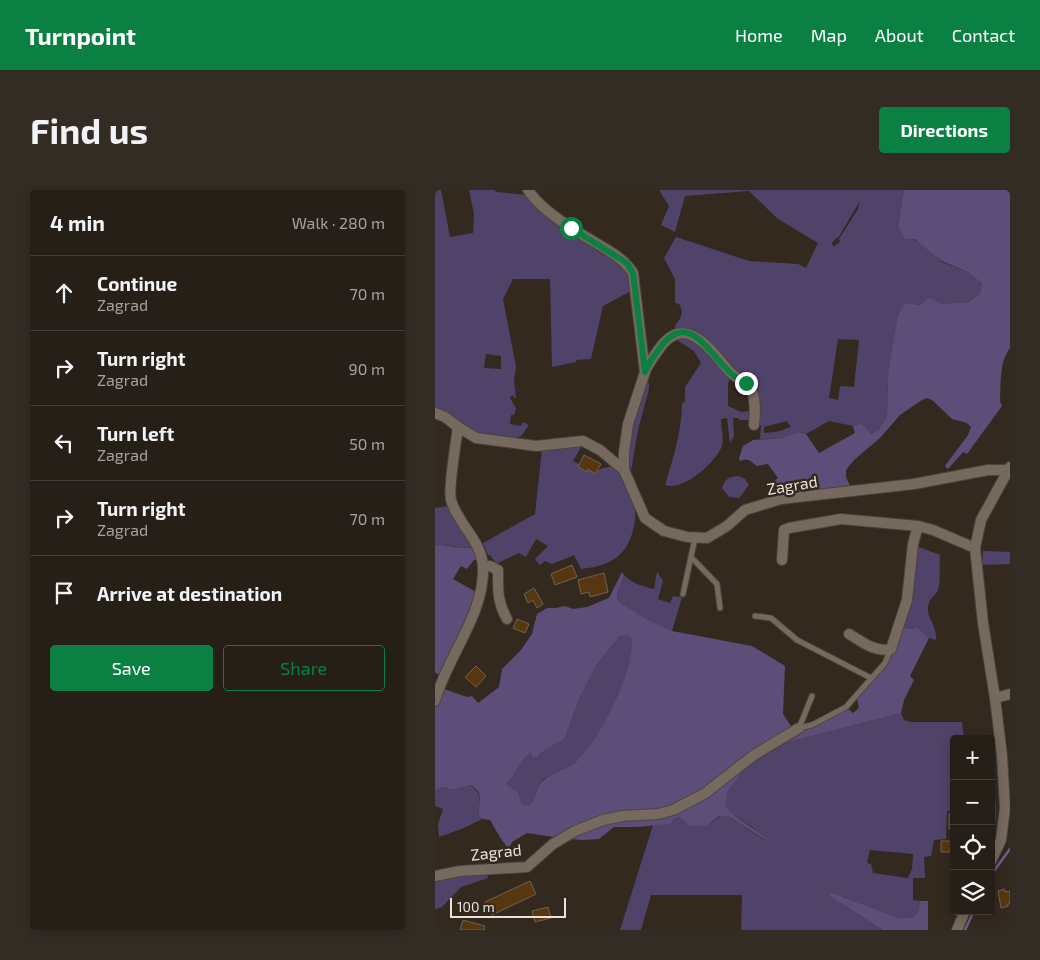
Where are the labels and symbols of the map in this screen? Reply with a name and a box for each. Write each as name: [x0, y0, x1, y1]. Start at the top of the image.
route start: [560, 217, 583, 240]
route end: [735, 372, 758, 395]
street label: Zagrad: [765, 471, 819, 498]
street label: Zagrad: [470, 839, 522, 864]
scale bar: [450, 895, 566, 918]

